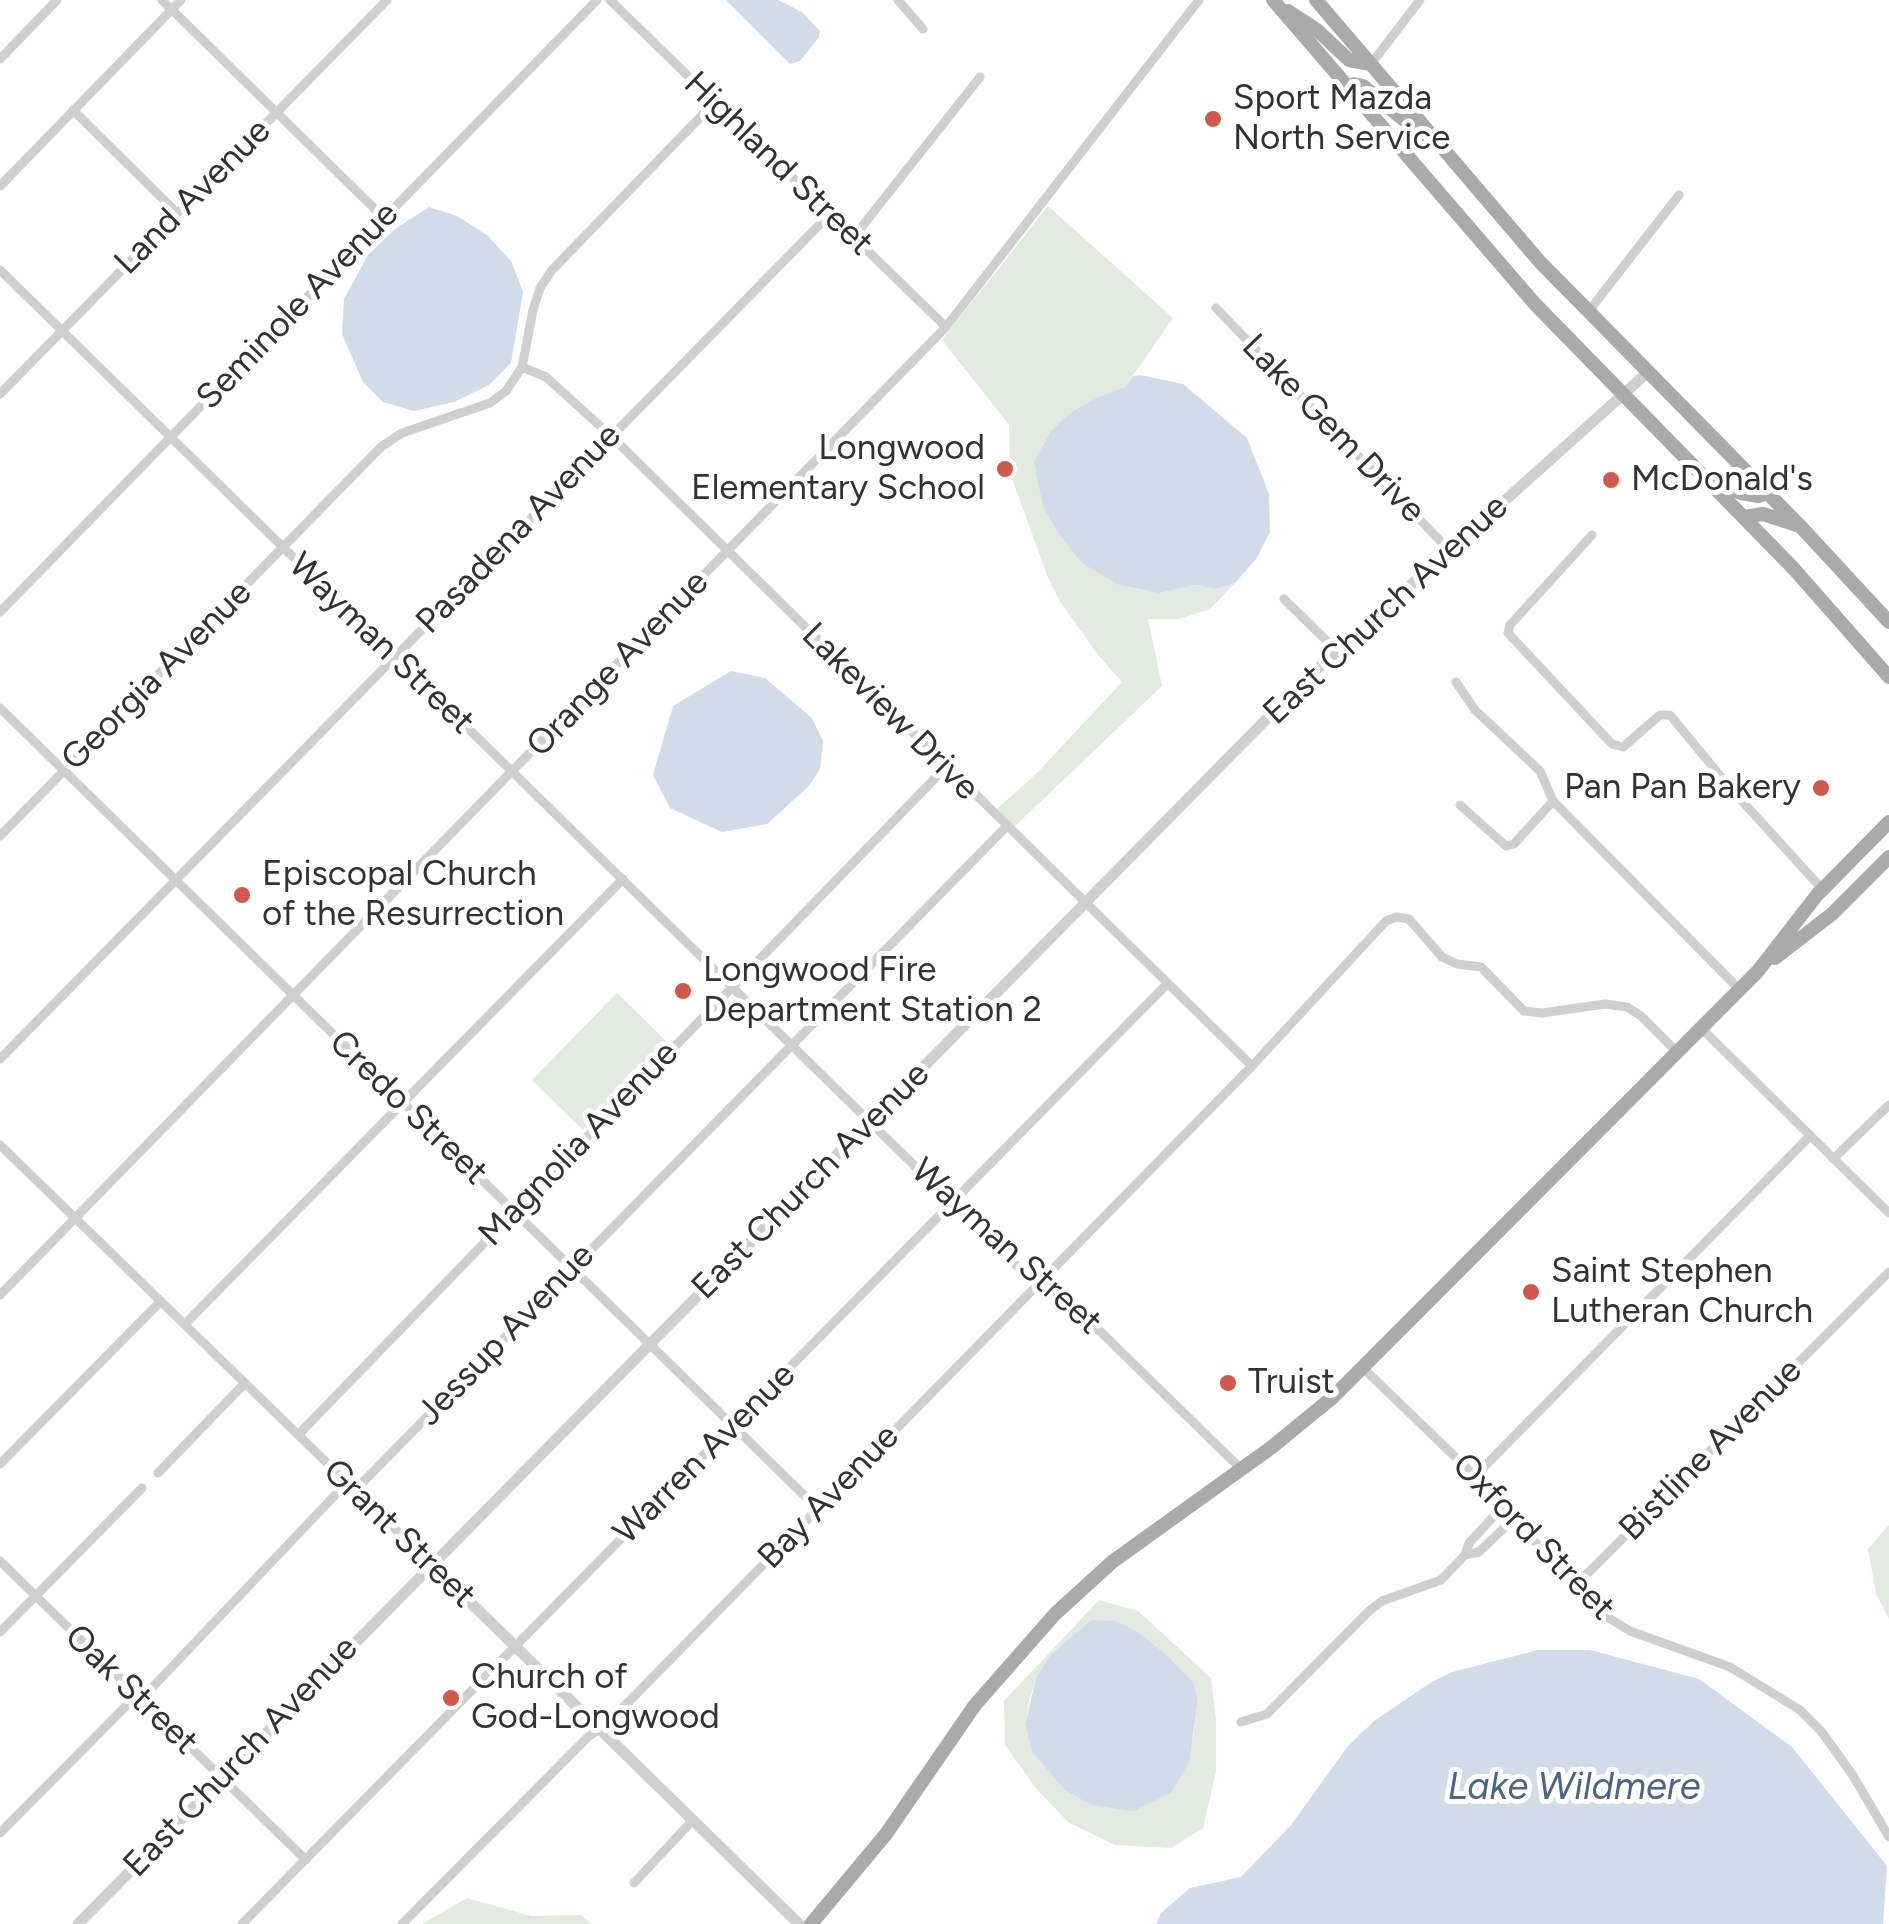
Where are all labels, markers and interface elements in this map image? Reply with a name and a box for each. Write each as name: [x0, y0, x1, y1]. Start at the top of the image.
street label: Highland Street: [675, 63, 881, 265]
place label: Sport Mazda North Service: [1233, 78, 1450, 160]
marker: Sport Mazda North Service: [1202, 108, 1224, 130]
street label: Land Avenue: [106, 110, 280, 284]
street label: Seminole Avenue: [188, 194, 408, 418]
street label: Lake Gem Drive: [1233, 326, 1433, 532]
street label: Pasadena Avenue: [408, 415, 630, 643]
place label: Longwood Elementary School: [691, 428, 985, 510]
marker: Longwood Elementary School: [994, 458, 1016, 480]
place label: McDonald's: [1631, 459, 1813, 501]
marker: McDonald's: [1600, 469, 1622, 491]
street label: East Church Avenue: [1255, 486, 1517, 734]
street label: Wayman Street: [279, 545, 483, 743]
street label: Orange Avenue: [518, 562, 718, 766]
street label: Georgia Avenue: [53, 572, 261, 780]
street label: Lakeview Drive: [793, 615, 987, 809]
place label: Pan Pan Bakery: [1564, 767, 1801, 809]
marker: Pan Pan Bakery: [1810, 777, 1832, 799]
place label: Episcopal Church of the Resurrection: [262, 854, 564, 936]
marker: Episcopal Church of the Resurrection: [231, 884, 253, 906]
place label: Longwood Fire Department Station 2: [703, 950, 1042, 1032]
marker: Longwood Fire Department Station 2: [672, 980, 694, 1002]
street label: Credo Street: [320, 1022, 496, 1194]
street label: Magnolia Avenue: [471, 1033, 687, 1255]
street label: East Church Avenue: [684, 1054, 938, 1308]
street label: Wayman Street: [902, 1150, 1110, 1344]
street label: Jessup Avenue: [409, 1235, 603, 1435]
place label: Saint Stephen Lutheran Church: [1551, 1251, 1813, 1333]
marker: Saint Stephen Lutheran Church: [1520, 1281, 1542, 1303]
street label: Bistline Avenue: [1611, 1350, 1811, 1550]
street label: Warren Avenue: [606, 1355, 804, 1553]
place label: Truist: [1248, 1362, 1335, 1404]
marker: Truist: [1217, 1372, 1239, 1394]
street label: Bay Avenue: [750, 1416, 908, 1578]
street label: Oxford Street: [1443, 1445, 1623, 1629]
street label: Grant Street: [314, 1451, 484, 1617]
street label: Oak Street: [56, 1616, 206, 1764]
street label: East Church Avenue: [115, 1628, 367, 1886]
place label: Church of God-Longwood: [471, 1657, 720, 1739]
marker: Church of God-Longwood: [440, 1687, 462, 1709]
water label: Lake Wildmere: [1447, 1765, 1701, 1811]

